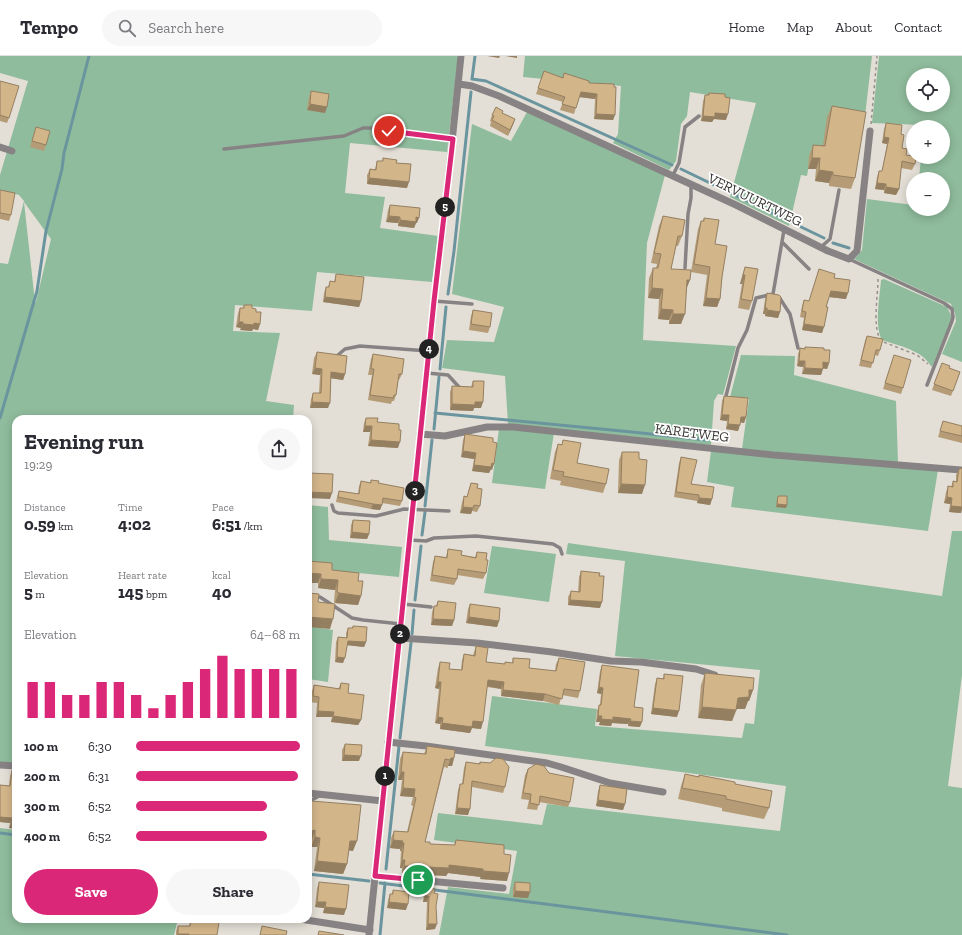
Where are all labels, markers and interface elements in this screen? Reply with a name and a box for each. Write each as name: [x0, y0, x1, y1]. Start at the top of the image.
search box: [102, 10, 382, 46]
text: Tempo: [20, 16, 78, 39]
icon: search: [116, 17, 138, 39]
text: Search here: [148, 19, 224, 37]
text: Home: [729, 19, 765, 36]
text: Map: [787, 19, 813, 36]
text: About: [835, 19, 872, 36]
text: Contact: [894, 19, 942, 36]
map controls: [906, 68, 950, 216]
button: locate: [906, 68, 950, 112]
pin: [372, 114, 406, 148]
icon: check: [378, 120, 400, 142]
button: +: [906, 120, 950, 164]
street label: VERVUURTWEG: [704, 169, 805, 230]
button: −: [906, 172, 950, 216]
pin: 5: [435, 197, 455, 217]
text: 5: [442, 200, 448, 213]
pin: 4: [419, 339, 439, 359]
text: 4: [426, 342, 432, 355]
street label: KARETWEG: [654, 420, 730, 446]
text: Evening run: [24, 428, 144, 455]
button: share: [258, 428, 300, 470]
text: 19:29: [24, 457, 52, 472]
pin: 3: [405, 481, 425, 501]
text: 3: [412, 484, 418, 497]
text: Distance: [24, 501, 66, 514]
text: Time: [118, 501, 143, 514]
text: Pace: [212, 501, 234, 514]
text: 0.59: [24, 514, 56, 534]
text: 4:02: [118, 514, 151, 534]
text: 6:51: [212, 514, 241, 534]
text: km: [56, 520, 73, 533]
text: /km: [241, 520, 263, 533]
text: Elevation: [24, 569, 68, 582]
text: Heart rate: [118, 569, 167, 582]
text: kcal: [212, 569, 231, 582]
text: 5: [24, 582, 33, 602]
text: 145: [118, 582, 143, 602]
text: 40: [212, 582, 231, 602]
text: m: [33, 588, 45, 601]
text: bpm: [143, 588, 167, 601]
pin: 2: [390, 624, 410, 644]
text: Elevation: [24, 627, 76, 642]
text: 64–68 m: [250, 627, 300, 642]
text: 2: [397, 627, 403, 640]
text: 100 m: [24, 739, 58, 754]
text: 6:30: [88, 739, 112, 754]
pin: 1: [375, 766, 395, 786]
text: 200 m: [24, 769, 60, 784]
text: 6:31: [88, 769, 109, 784]
text: 1: [383, 769, 387, 782]
text: 300 m: [24, 799, 60, 814]
text: 6:52: [88, 799, 111, 814]
text: 400 m: [24, 829, 60, 844]
text: 6:52: [88, 829, 111, 844]
pin: [401, 863, 435, 897]
button: Save: [24, 869, 158, 915]
button: Share: [166, 869, 300, 915]
icon: arrive: [407, 869, 429, 891]

